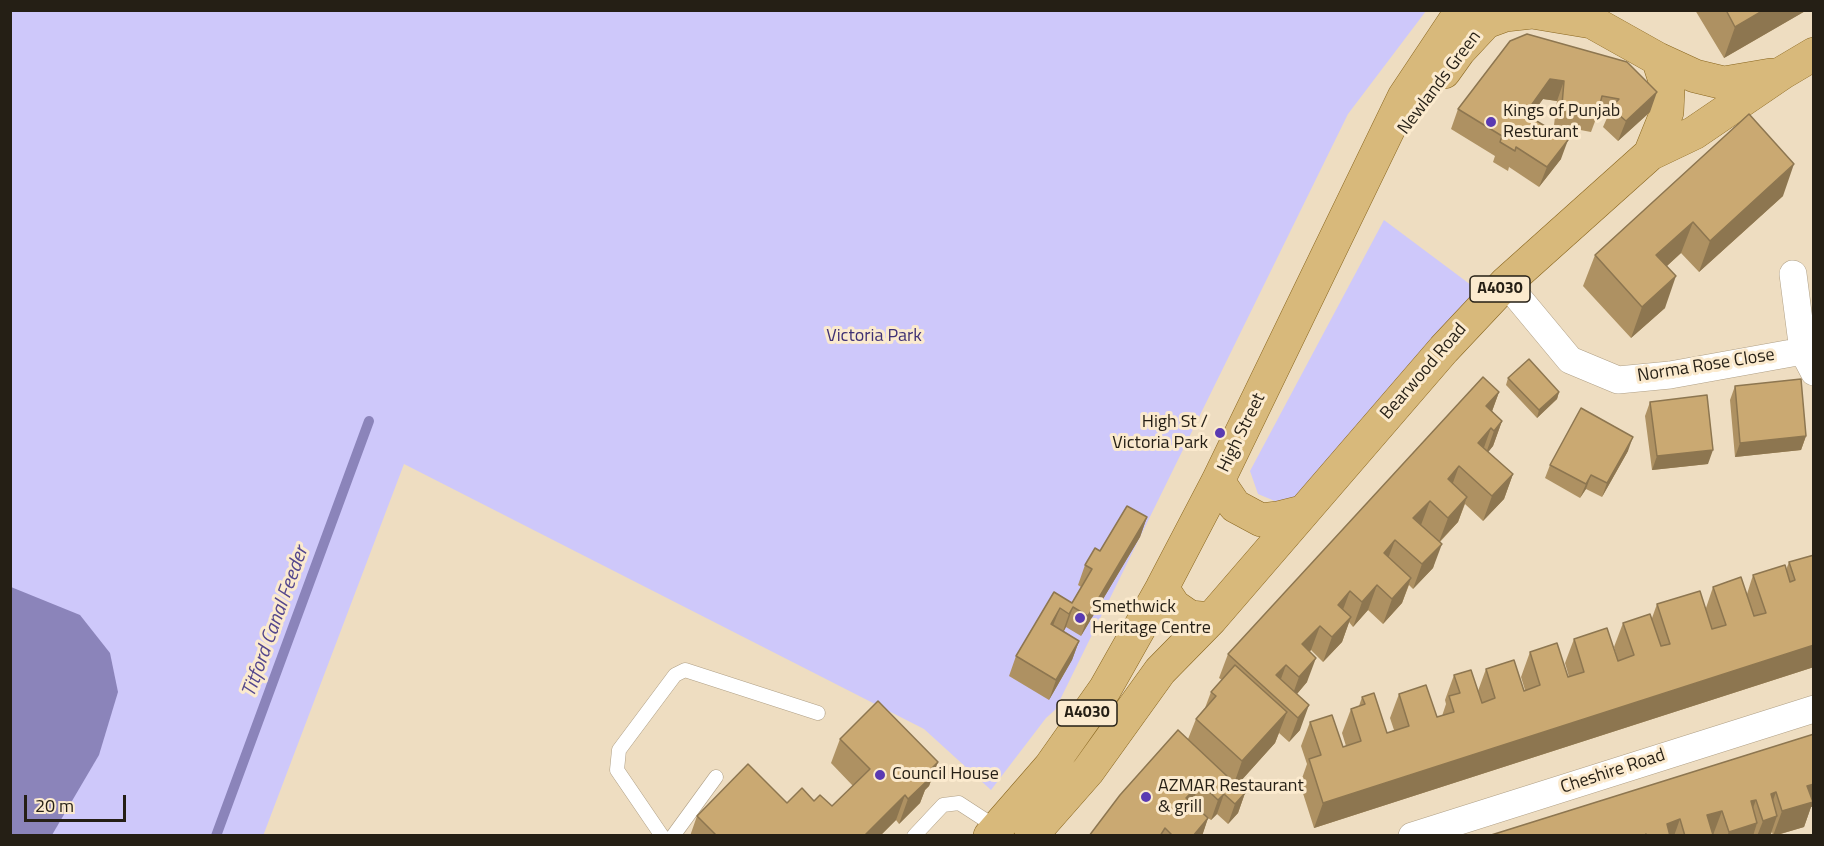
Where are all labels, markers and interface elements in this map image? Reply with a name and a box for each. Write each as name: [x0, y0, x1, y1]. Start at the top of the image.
street label: Newlands Green: [1394, 27, 1486, 139]
place label: Kings of Punjab Resturant: [1503, 101, 1620, 144]
marker: Kings of Punjab Resturant: [1484, 115, 1498, 129]
road number: A4030: [1470, 276, 1530, 302]
street label: Bearwood Road: [1376, 319, 1472, 425]
park label: Victoria Park: [826, 326, 922, 348]
street label: Norma Rose Close: [1636, 344, 1776, 388]
street label: High Street: [1214, 390, 1270, 476]
place label: High St / Victoria Park: [1112, 412, 1208, 454]
marker: High St / Victoria Park: [1213, 426, 1227, 440]
water label: Titford Canal Feeder: [238, 544, 314, 700]
place label: Smethwick Heritage Centre: [1092, 597, 1211, 640]
marker: Smethwick Heritage Centre: [1073, 611, 1087, 625]
road number: A4030: [1057, 700, 1117, 726]
street label: Cheshire Road: [1558, 745, 1668, 799]
place label: Council House: [892, 764, 999, 786]
marker: Council House: [873, 768, 887, 782]
place label: AZMAR Restaurant & grill: [1158, 776, 1304, 818]
scale bar: [27, 783, 129, 821]
marker: AZMAR Restaurant & grill: [1139, 790, 1153, 804]
text: 20 m: [35, 792, 74, 819]

